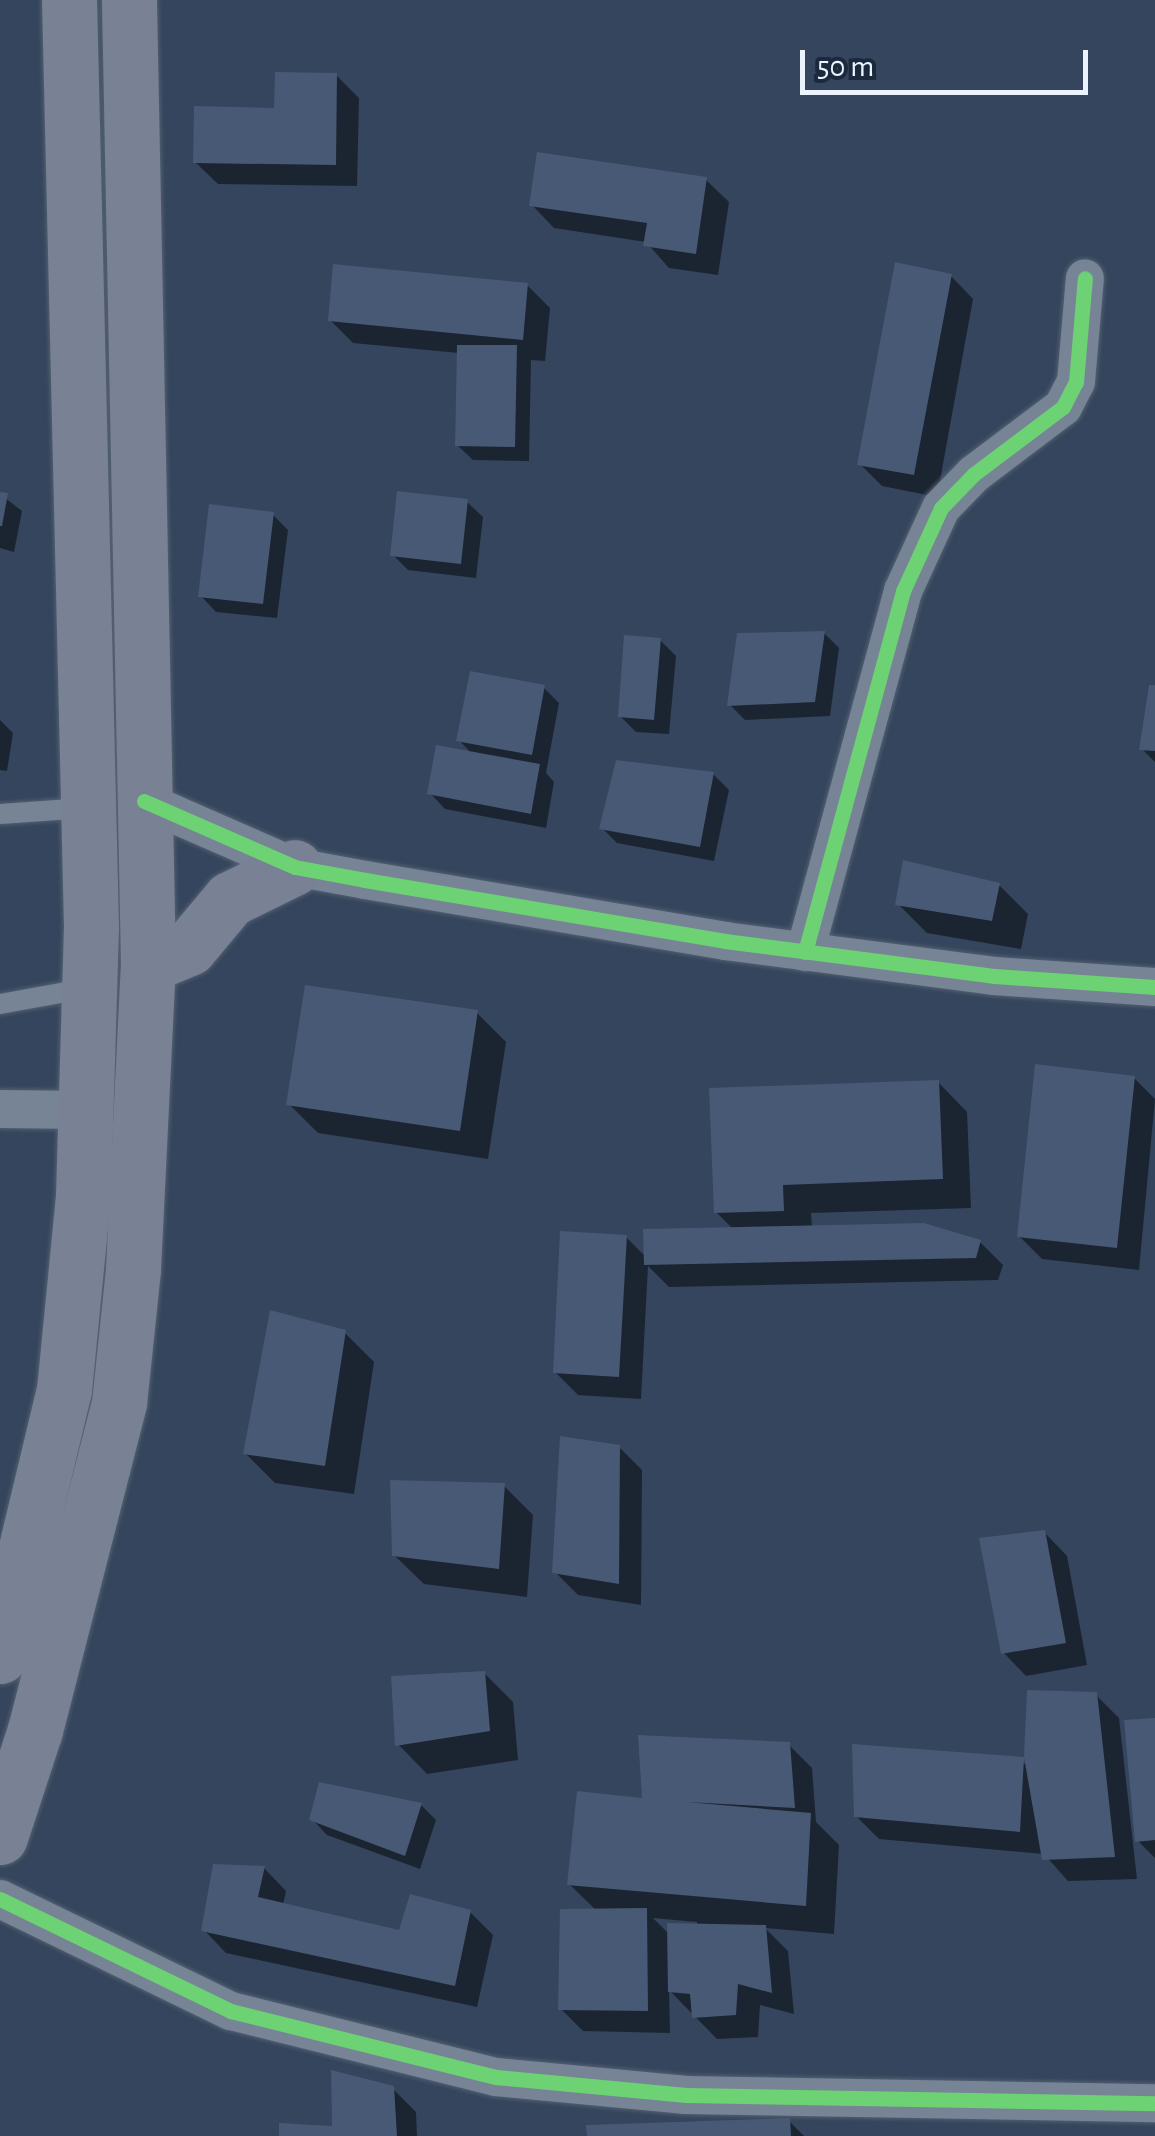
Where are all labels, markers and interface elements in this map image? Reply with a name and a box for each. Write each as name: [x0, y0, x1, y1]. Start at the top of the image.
scale bar: [805, 30, 1092, 92]
text: 50 m: [817, 52, 874, 82]

